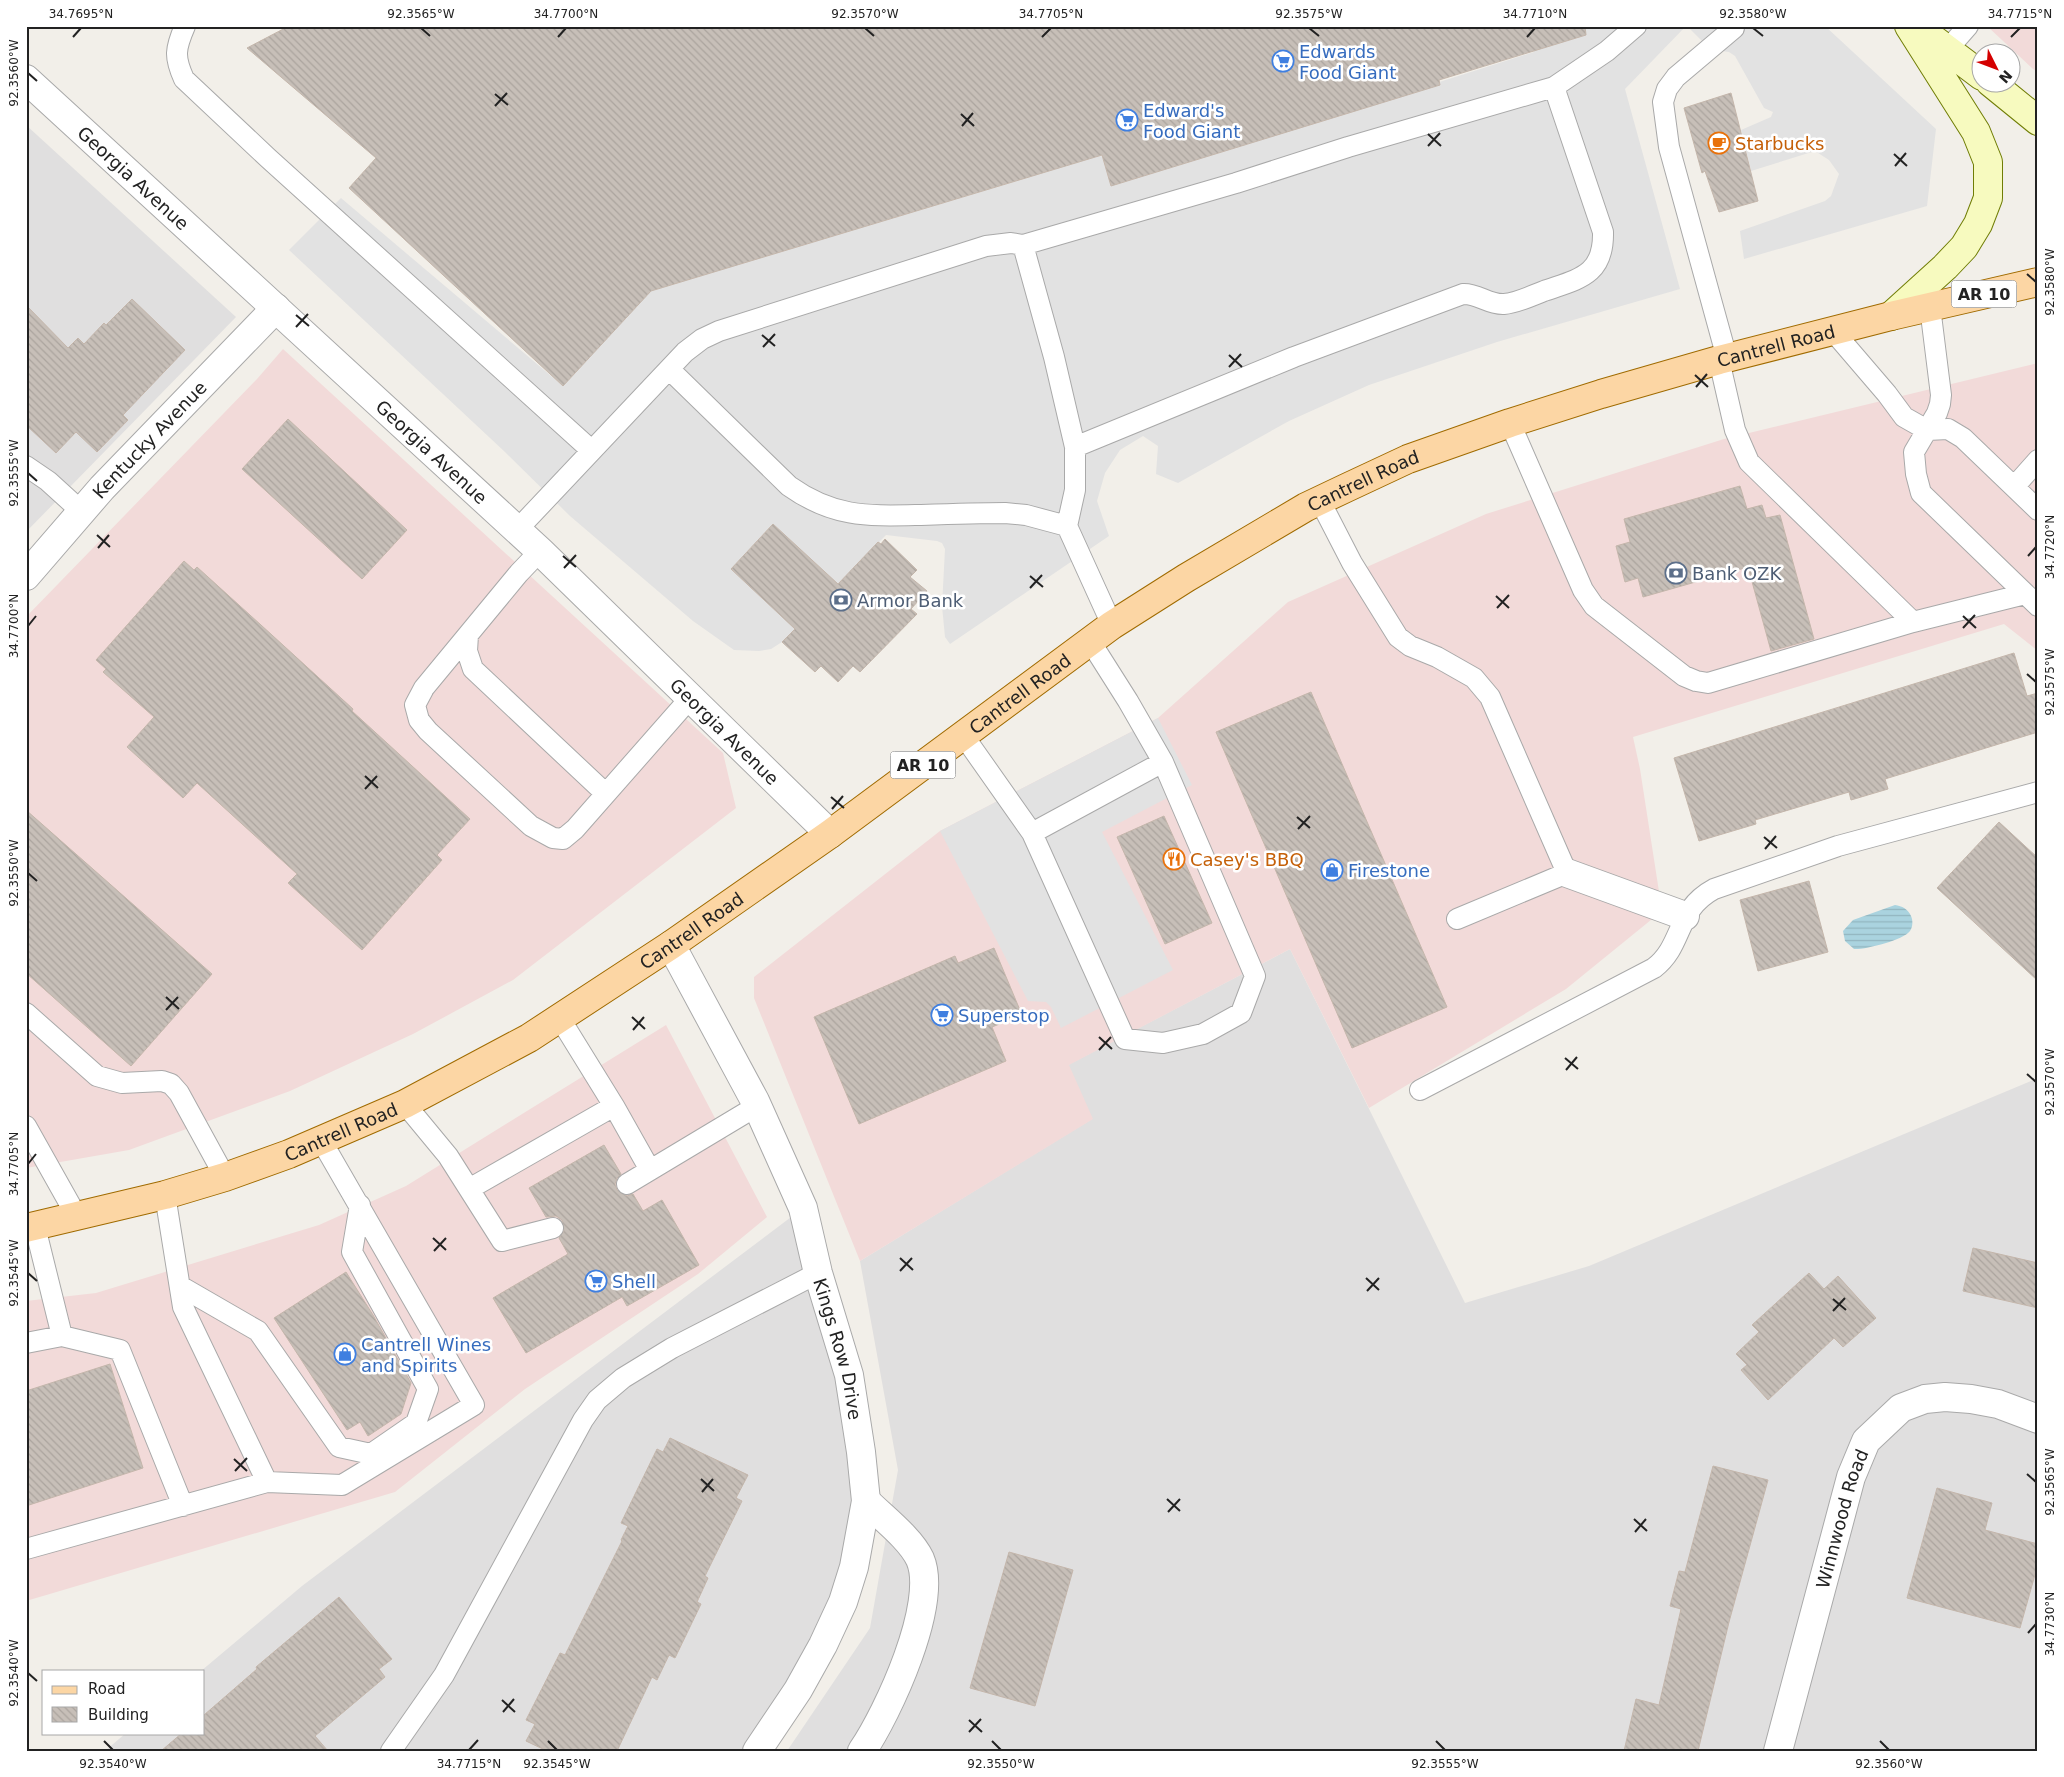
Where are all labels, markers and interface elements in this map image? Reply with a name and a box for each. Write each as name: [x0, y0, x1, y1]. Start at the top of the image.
text: 34.7695°N: [49, 7, 113, 21]
text: 92.3565°W: [387, 7, 455, 21]
text: 34.7700°N: [534, 7, 598, 21]
text: 92.3570°W: [831, 7, 899, 21]
text: 34.7705°N: [1019, 7, 1083, 21]
text: 92.3575°W: [1275, 7, 1343, 21]
text: 34.7710°N: [1503, 7, 1567, 21]
text: 92.3580°W: [1719, 7, 1787, 21]
text: 34.7715°N: [1988, 7, 2052, 21]
text: 92.3560°W: [7, 39, 21, 107]
place label: Edwards Food Giant: [1299, 41, 1396, 83]
north arrow: [1972, 42, 2022, 92]
supermarket icon: Edwards Food Giant: [1271, 49, 1295, 73]
text: N: [1996, 67, 2016, 86]
place label: Edward's Food Giant: [1143, 100, 1240, 142]
supermarket icon: Edward's Food Giant: [1115, 108, 1139, 132]
street label: Georgia Avenue: [74, 122, 193, 234]
cafe icon: Starbucks: [1707, 131, 1731, 155]
place label: Starbucks: [1735, 133, 1824, 154]
text: 92.3580°W: [2043, 248, 2057, 316]
road number: AR 10: [1952, 280, 2016, 308]
street label: Cantrell Road: [1715, 320, 1837, 371]
street label: Kentucky Avenue: [88, 376, 210, 502]
street label: Georgia Avenue: [372, 395, 492, 508]
text: 92.3555°W: [7, 439, 21, 507]
street label: Cantrell Road: [1304, 446, 1422, 515]
text: 34.7720°N: [2043, 515, 2057, 579]
bank icon: Bank OZK: [1664, 561, 1688, 585]
place label: Bank OZK: [1692, 563, 1782, 584]
bank icon: Armor Bank: [829, 588, 853, 612]
place label: Armor Bank: [857, 590, 964, 611]
text: 34.7700°N: [7, 594, 21, 658]
text: 92.3575°W: [2043, 648, 2057, 716]
street label: Cantrell Road: [965, 649, 1075, 738]
street label: Georgia Avenue: [666, 674, 783, 789]
road number: AR 10: [890, 752, 956, 778]
text: 92.3550°W: [7, 839, 21, 907]
restaurant icon: Casey's BBQ: [1162, 847, 1186, 871]
place label: Casey's BBQ: [1190, 849, 1304, 870]
shop icon: Firestone: [1320, 858, 1344, 882]
place label: Firestone: [1348, 860, 1430, 881]
street label: Cantrell Road: [635, 887, 747, 973]
supermarket icon: Superstop: [930, 1003, 954, 1027]
place label: Superstop: [958, 1005, 1050, 1026]
text: 92.3570°W: [2043, 1048, 2057, 1116]
street label: Cantrell Road: [281, 1098, 401, 1165]
text: 34.7705°N: [7, 1132, 21, 1196]
text: 92.3545°W: [7, 1239, 21, 1307]
supermarket icon: Shell: [584, 1269, 608, 1293]
place label: Shell: [612, 1271, 656, 1292]
street label: Kings Row Drive: [810, 1276, 866, 1421]
place label: Cantrell Wines and Spirits: [361, 1334, 491, 1376]
shop icon: Cantrell Wines and Spirits: [333, 1342, 357, 1366]
street label: Winnwood Road: [1811, 1446, 1872, 1591]
text: 92.3565°W: [2043, 1448, 2057, 1516]
text: 34.7730°N: [2043, 1592, 2057, 1656]
text: 92.3540°W: [7, 1639, 21, 1707]
legend: [42, 1670, 205, 1734]
text: Road: [88, 1680, 126, 1698]
text: Building: [88, 1706, 149, 1724]
text: 92.3540°W: [79, 1757, 147, 1771]
text: 34.7715°N: [437, 1757, 501, 1771]
text: 92.3545°W: [523, 1757, 591, 1771]
text: 92.3550°W: [967, 1757, 1035, 1771]
text: 92.3555°W: [1411, 1757, 1479, 1771]
text: 92.3560°W: [1855, 1757, 1923, 1771]

